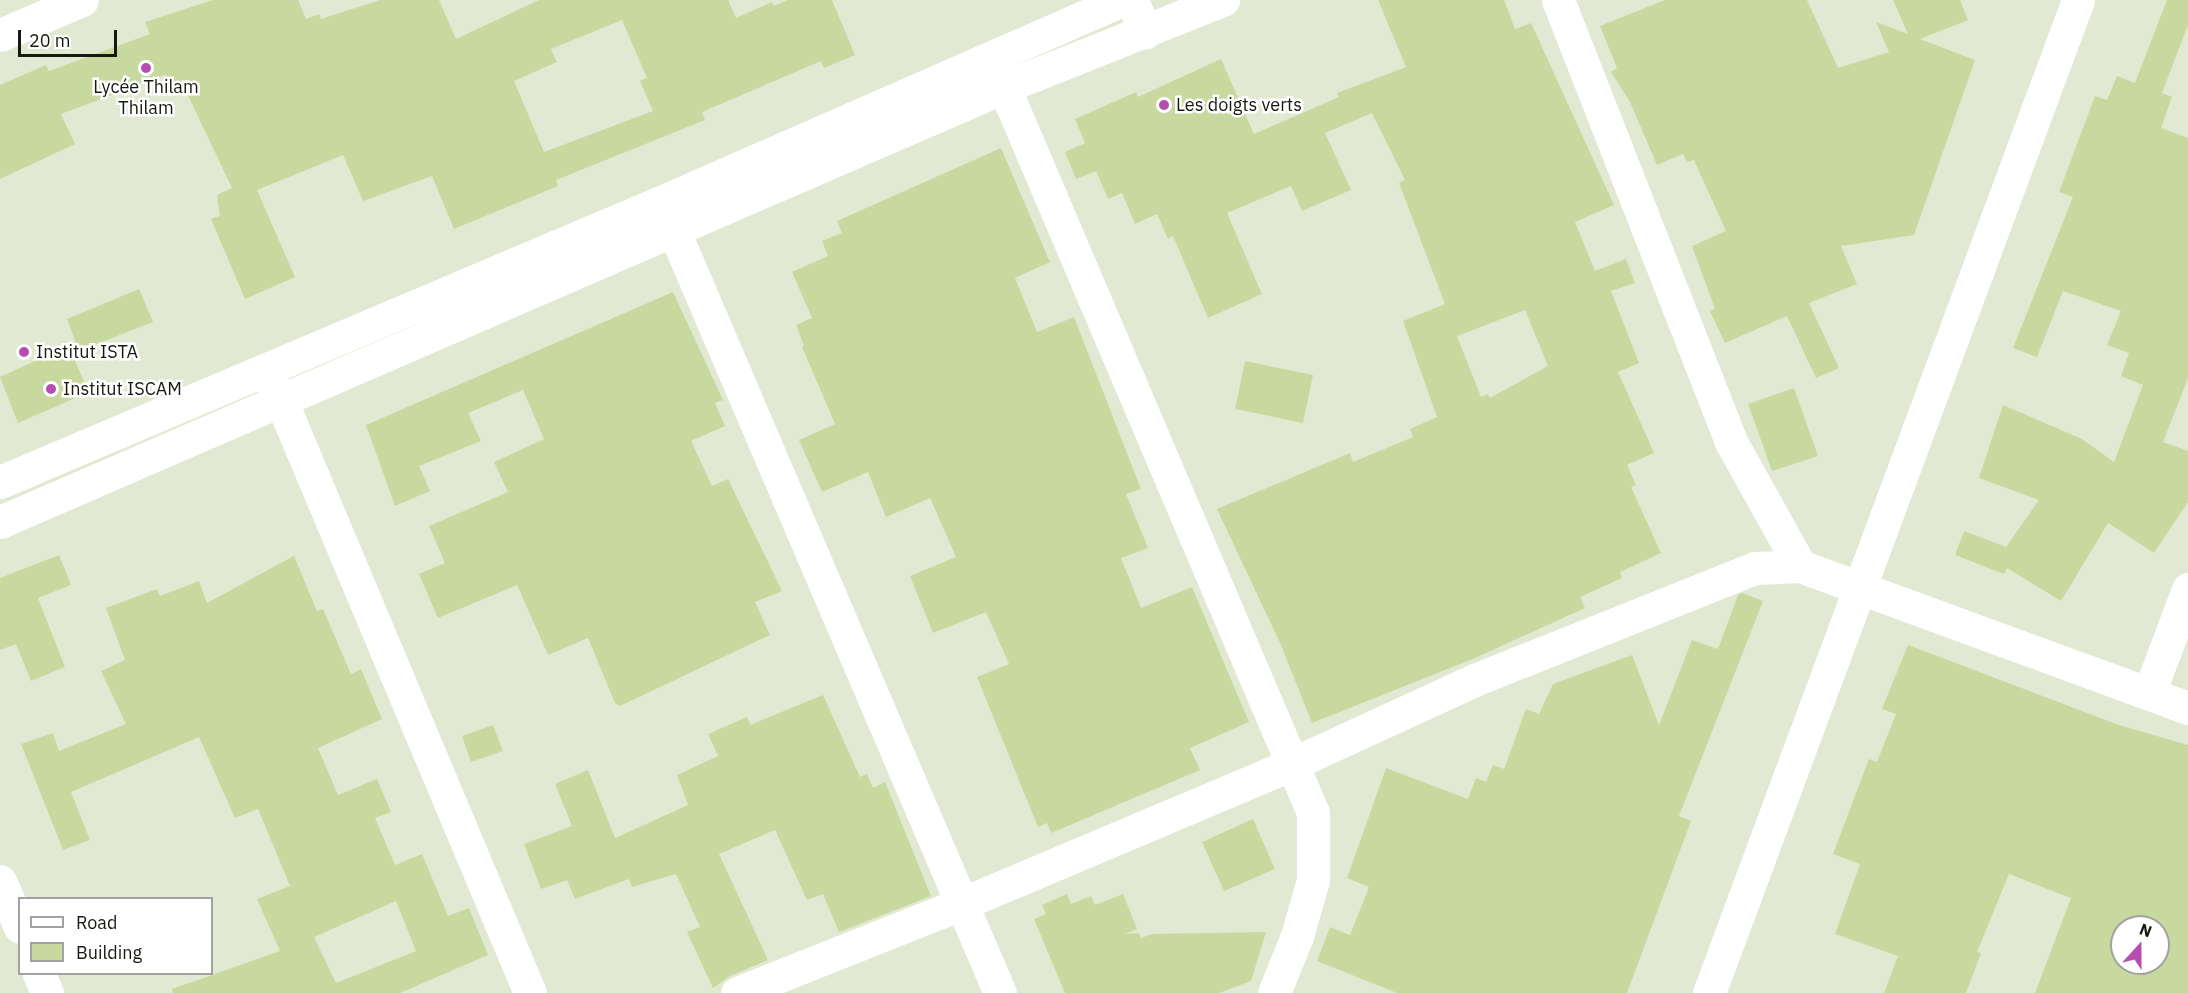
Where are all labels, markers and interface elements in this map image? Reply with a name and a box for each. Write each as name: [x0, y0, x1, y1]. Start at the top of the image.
scale bar: [21, 18, 120, 56]
text: 20 m: [29, 29, 71, 52]
marker: Lycée Thilam Thilam: [139, 61, 153, 75]
place label: Lycée Thilam Thilam: [93, 77, 199, 119]
place label: Les doigts verts: [1176, 94, 1302, 116]
marker: Les doigts verts: [1157, 98, 1171, 112]
place label: Institut ISTA: [36, 341, 138, 363]
marker: Institut ISTA: [17, 345, 31, 359]
place label: Institut ISCAM: [63, 378, 182, 400]
marker: Institut ISCAM: [44, 382, 58, 396]
legend: [18, 897, 213, 975]
text: Road: [76, 911, 117, 934]
north arrow: [2110, 915, 2170, 975]
text: N: [2137, 919, 2155, 941]
text: Building: [76, 941, 142, 964]

